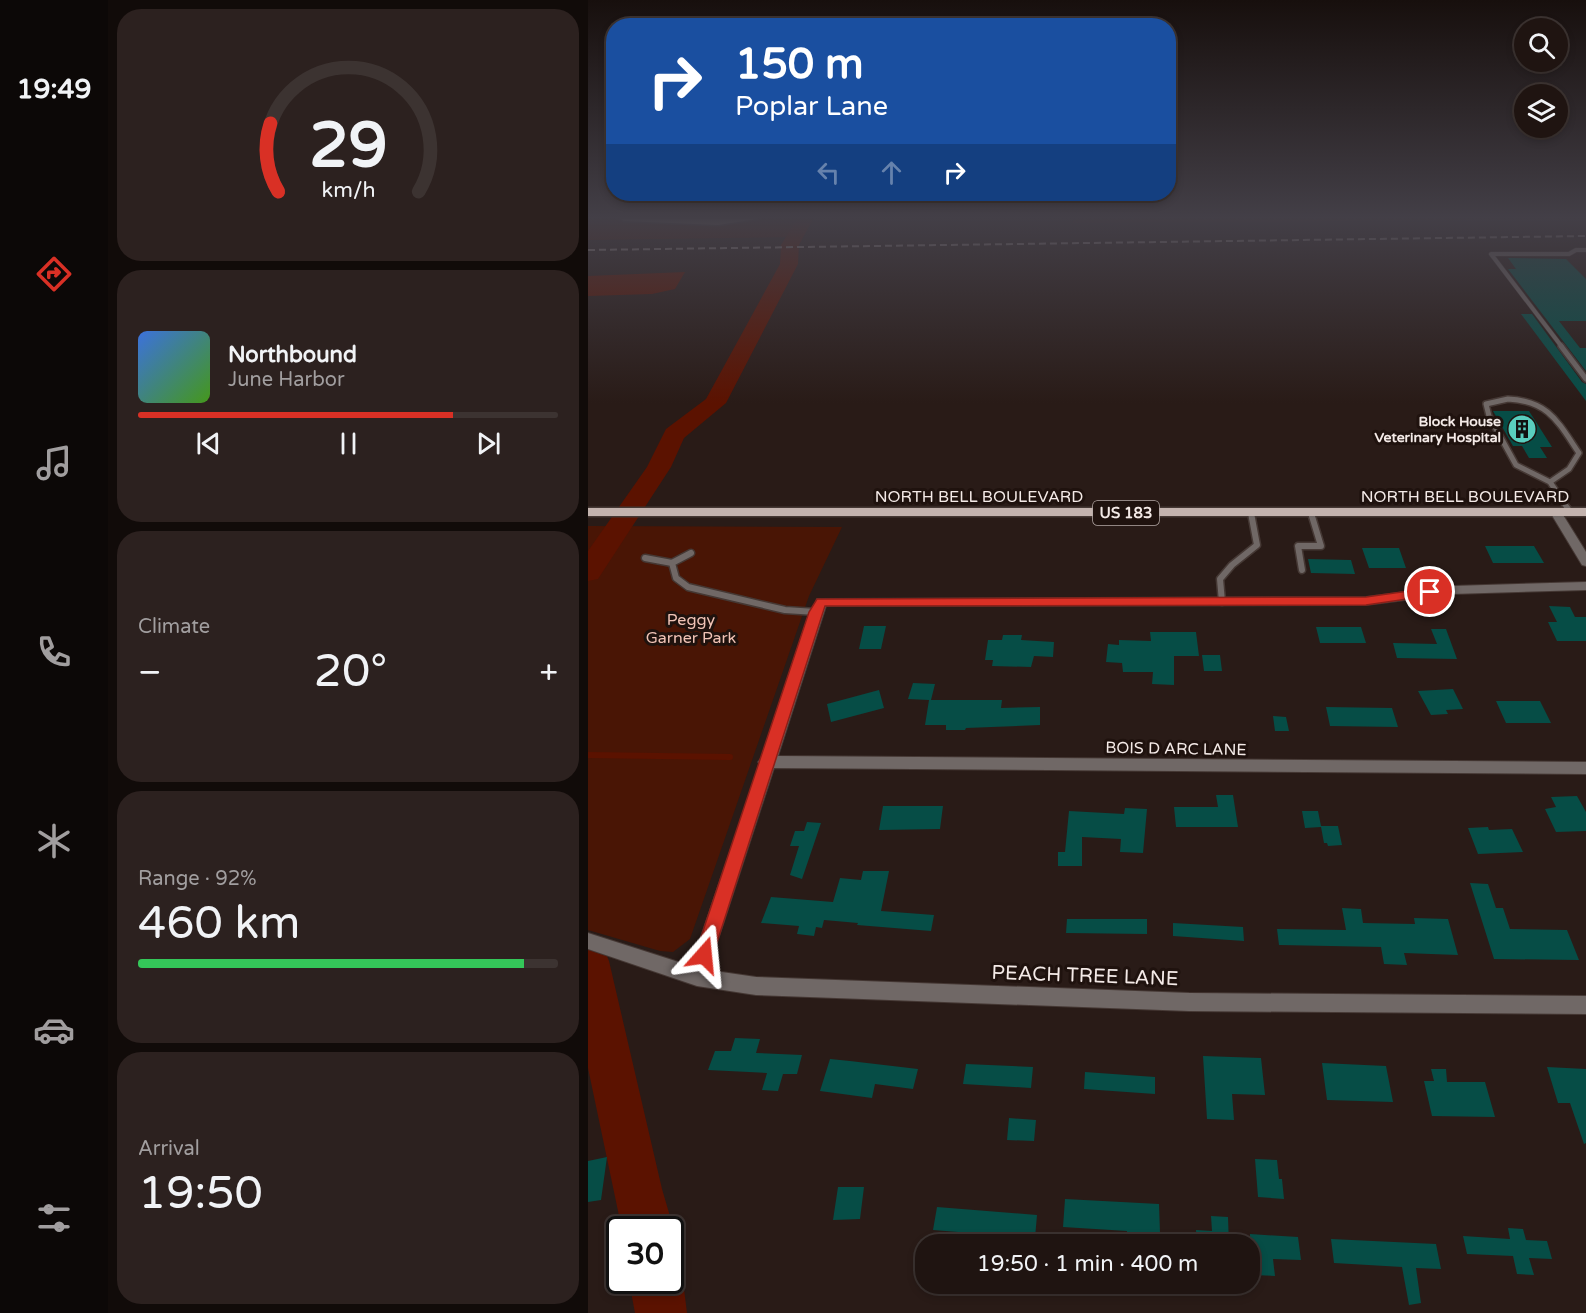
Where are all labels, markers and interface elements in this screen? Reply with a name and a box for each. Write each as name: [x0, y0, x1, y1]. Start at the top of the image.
map controls: [1514, 18, 1568, 138]
button: search: [1514, 18, 1568, 72]
text: 150 m: [735, 39, 864, 90]
icon: right: [636, 42, 714, 120]
text: 19:49: [17, 73, 91, 106]
button: layers: [1514, 84, 1568, 138]
text: Poplar Lane: [735, 90, 888, 123]
text: 29: [309, 109, 387, 184]
icon: left: [812, 156, 845, 189]
icon: ahead: [875, 156, 908, 189]
icon: right: [938, 156, 971, 189]
text: km/h: [321, 177, 375, 203]
icon: directions: [33, 253, 75, 295]
text: Northbound: [228, 342, 357, 368]
text: June Harbor: [228, 368, 345, 392]
place label: Block House Veterinary Hospital: [1375, 413, 1501, 446]
building icon: Block House Veterinary Hospital: [1506, 413, 1538, 445]
icon: previous: [192, 427, 225, 460]
icon: pause: [332, 427, 365, 460]
icon: next: [472, 427, 505, 460]
icon: music: [33, 442, 75, 484]
street label: NORTH BELL BOULEVARD: [875, 487, 1083, 507]
street label: NORTH BELL BOULEVARD: [1361, 487, 1569, 507]
road number: US 183: [1093, 501, 1159, 525]
pin: [1404, 566, 1455, 617]
icon: arrive: [1413, 575, 1446, 608]
park label: Peggy Garner Park: [646, 610, 737, 648]
text: Climate: [138, 615, 210, 639]
icon: phone: [33, 631, 75, 673]
text: 20°: [314, 645, 387, 699]
text: −: [138, 653, 162, 692]
text: +: [539, 653, 558, 692]
street label: BOIS D ARC LANE: [1105, 738, 1247, 760]
icon: climate: [33, 820, 75, 862]
text: Range · 92%: [138, 867, 257, 891]
text: 460 km: [138, 897, 300, 951]
position arrow: [672, 923, 736, 987]
street label: PEACH TREE LANE: [991, 961, 1179, 991]
icon: car: [33, 1009, 75, 1051]
text: Arrival: [138, 1137, 200, 1161]
text: 19:50: [138, 1167, 263, 1221]
icon: filters: [33, 1197, 75, 1239]
speed limit sign: 30: [606, 1216, 684, 1294]
text: 19:50 · 1 min · 400 m: [977, 1251, 1198, 1277]

